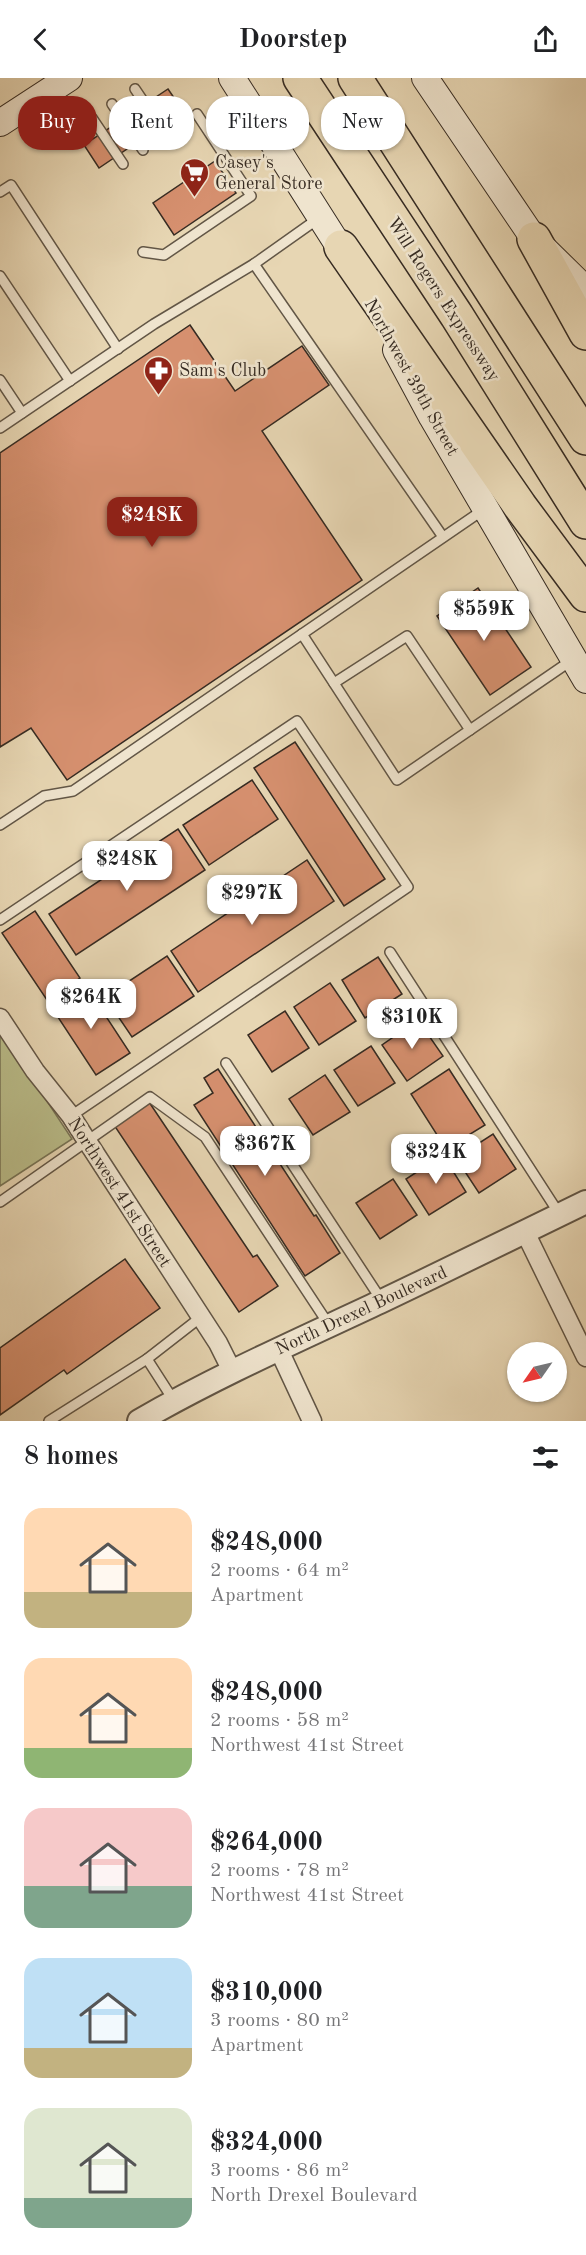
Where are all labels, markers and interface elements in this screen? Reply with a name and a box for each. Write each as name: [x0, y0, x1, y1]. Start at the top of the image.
icon: back: [24, 23, 57, 56]
icon: share: [529, 23, 562, 56]
text: Doorstep: [238, 26, 348, 53]
chip: Buy: [18, 96, 97, 150]
chip: Rent: [109, 96, 194, 150]
chip: Filters: [206, 96, 309, 150]
chip: New: [321, 96, 405, 150]
place label: Casey's General Store: [215, 154, 322, 193]
supermarket icon: Casey's General Store: [178, 156, 210, 198]
street label: Will Rogers Expressway: [383, 214, 503, 385]
street label: Northwest 39th Street: [360, 296, 462, 459]
pharmacy icon: Sam's Club: [142, 354, 174, 396]
place label: Sam's Club: [179, 362, 266, 380]
pin: $248K: [110, 497, 194, 548]
text: $248K: [121, 506, 183, 526]
pin: $559K: [442, 591, 526, 642]
text: $559K: [453, 600, 515, 620]
pin: $248K: [85, 841, 169, 892]
text: $248K: [96, 850, 158, 870]
pin: $297K: [210, 875, 294, 926]
text: $297K: [221, 884, 283, 904]
pin: $264K: [49, 979, 133, 1030]
text: $264K: [60, 988, 122, 1008]
pin: $310K: [370, 999, 454, 1050]
text: $310K: [381, 1008, 443, 1028]
street label: Northwest 41st Street: [64, 1114, 174, 1271]
pin: $367K: [223, 1126, 307, 1177]
pin: $324K: [394, 1134, 478, 1185]
text: $367K: [234, 1135, 296, 1155]
text: $324K: [405, 1143, 467, 1163]
street label: North Drexel Boulevard: [273, 1263, 450, 1359]
north arrow: [507, 1342, 567, 1402]
map controls: [507, 1342, 567, 1402]
icon: filters: [529, 1441, 562, 1474]
text: 8 homes: [24, 1444, 118, 1470]
text: $248,000: [210, 1530, 323, 1556]
icon: home: [72, 1532, 144, 1604]
text: 2 rooms · 64 m²: [210, 1561, 349, 1581]
text: Apartment: [210, 1586, 304, 1606]
text: $248,000: [210, 1680, 323, 1706]
icon: home: [72, 1682, 144, 1754]
text: 2 rooms · 58 m²: [210, 1711, 349, 1731]
text: Northwest 41st Street: [210, 1736, 404, 1756]
text: $264,000: [210, 1830, 323, 1856]
icon: home: [72, 1832, 144, 1904]
text: 2 rooms · 78 m²: [210, 1861, 349, 1881]
text: Northwest 41st Street: [210, 1886, 404, 1906]
text: $310,000: [210, 1980, 323, 2006]
icon: home: [72, 1982, 144, 2054]
text: 3 rooms · 80 m²: [210, 2011, 349, 2031]
text: Apartment: [210, 2036, 304, 2056]
text: $324,000: [210, 2130, 323, 2156]
icon: home: [72, 2132, 144, 2204]
text: 3 rooms · 86 m²: [210, 2161, 349, 2181]
text: North Drexel Boulevard: [210, 2186, 418, 2206]

